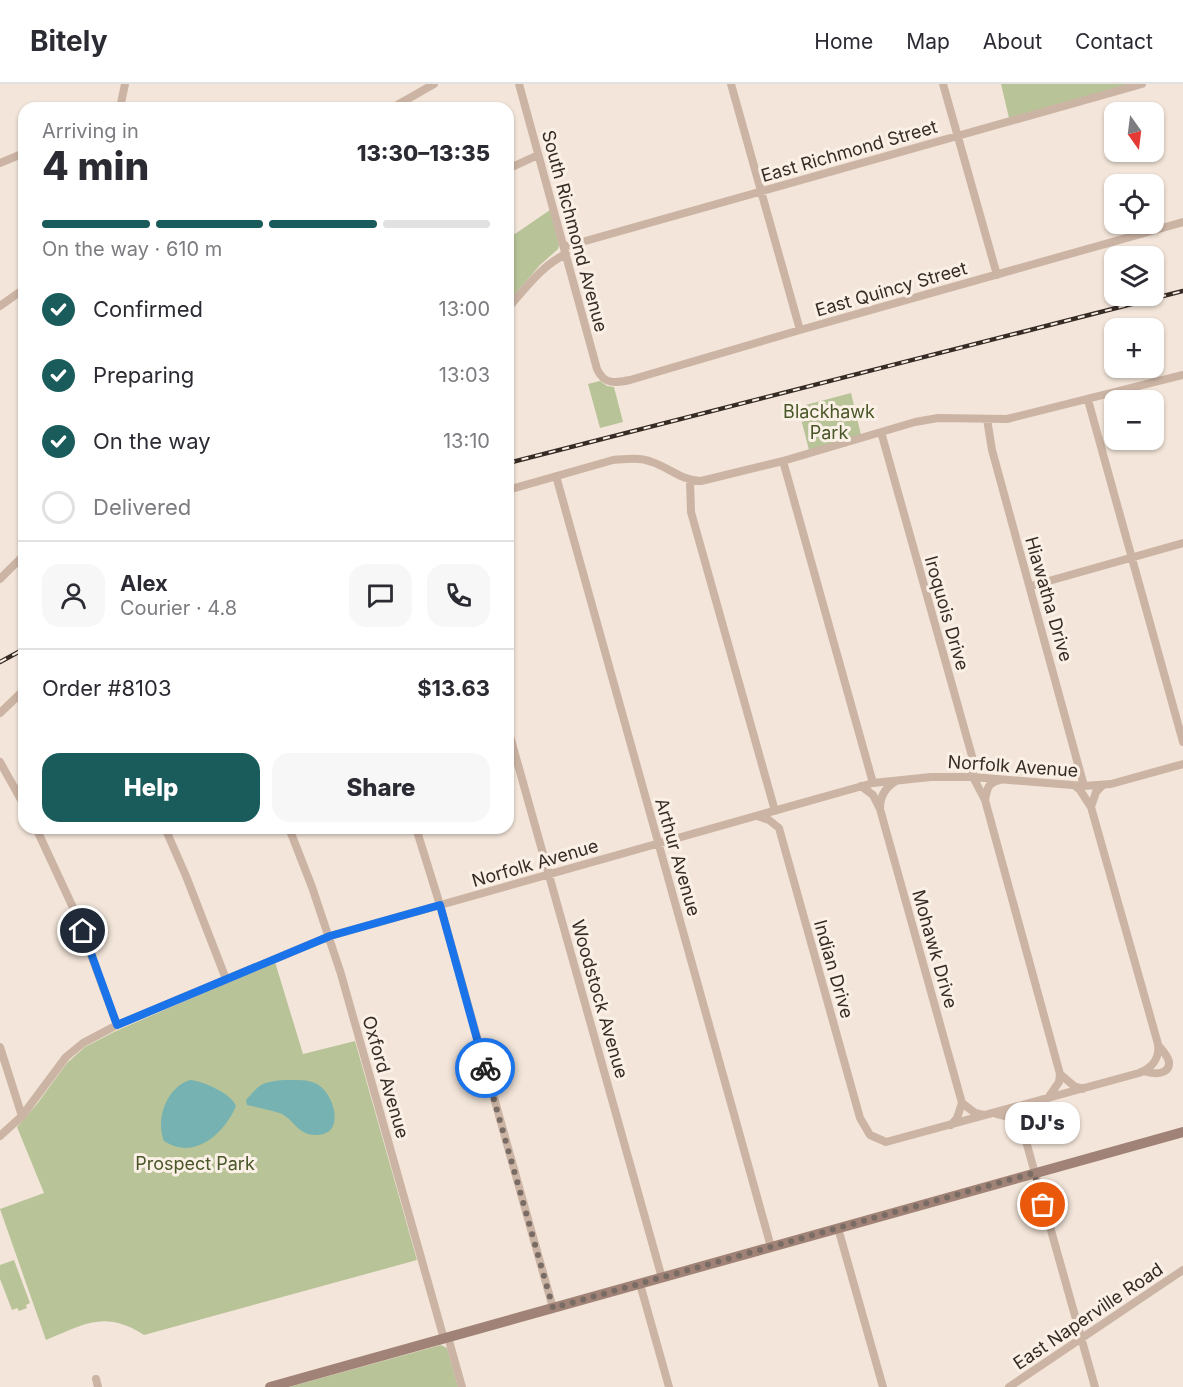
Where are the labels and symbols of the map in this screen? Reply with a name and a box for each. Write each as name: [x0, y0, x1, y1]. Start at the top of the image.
north arrow: [1104, 102, 1164, 162]
street label: East Richmond Street: [758, 116, 940, 186]
street label: South Richmond Avenue: [538, 128, 612, 334]
street label: East Quincy Street: [813, 257, 969, 321]
park label: Blackhawk Park: [783, 401, 875, 443]
street label: Hiawatha Drive: [1021, 534, 1077, 664]
street label: Iroquois Drive: [921, 553, 973, 673]
street label: Norfolk Avenue: [947, 751, 1079, 781]
street label: Arthur Avenue: [651, 796, 705, 918]
street label: Norfolk Avenue: [469, 835, 601, 891]
street label: Mohawk Drive: [908, 887, 962, 1011]
pin: [57, 905, 108, 956]
street label: Woodstock Avenue: [567, 917, 633, 1081]
street label: Indian Drive: [810, 917, 858, 1021]
street label: Oxford Avenue: [358, 1013, 414, 1141]
courier: [455, 1038, 515, 1098]
callout: DJ's: [1006, 1103, 1080, 1145]
park label: Prospect Park: [135, 1153, 255, 1174]
pin: [1017, 1179, 1068, 1230]
street label: East Naperville Road: [1009, 1258, 1167, 1374]

